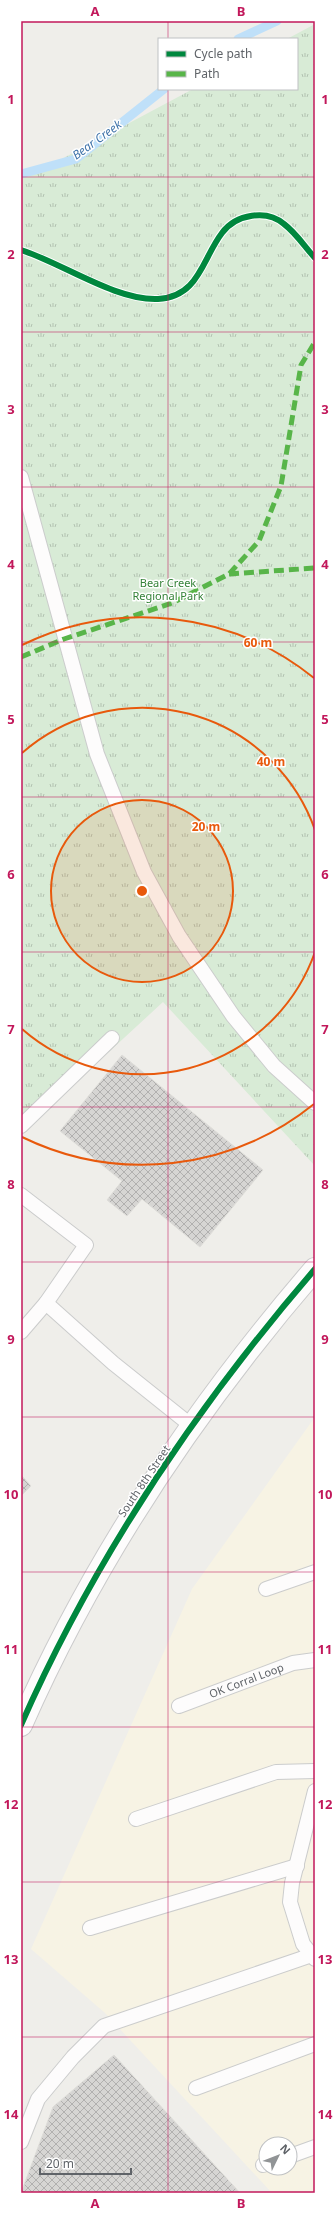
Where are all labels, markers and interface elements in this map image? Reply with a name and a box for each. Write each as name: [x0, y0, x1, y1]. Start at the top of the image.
text: A: [91, 2, 100, 20]
text: B: [237, 2, 245, 20]
legend: [158, 38, 298, 90]
text: Cycle path: [194, 45, 252, 62]
text: Path: [194, 65, 220, 82]
text: 1: [7, 90, 15, 108]
text: 1: [321, 90, 329, 108]
water label: Bear Creek: [68, 115, 126, 163]
text: 2: [7, 245, 15, 263]
text: 2: [321, 245, 329, 263]
text: 3: [7, 400, 15, 418]
text: 3: [321, 400, 329, 418]
text: 4: [7, 555, 15, 573]
text: 4: [321, 555, 329, 573]
park label: Bear Creek Regional Park: [132, 575, 204, 603]
text: 60 m: [244, 634, 272, 651]
text: 5: [7, 710, 15, 728]
text: 5: [321, 710, 329, 728]
text: 40 m: [257, 753, 285, 770]
text: 20 m: [192, 818, 220, 835]
text: 6: [7, 865, 15, 883]
text: 6: [321, 865, 329, 883]
centre of rings: [135, 884, 149, 898]
text: 7: [7, 1020, 15, 1038]
text: 7: [321, 1020, 329, 1038]
text: 8: [7, 1175, 15, 1193]
text: 8: [321, 1175, 329, 1193]
text: 9: [7, 1330, 15, 1348]
text: 9: [321, 1330, 329, 1348]
street label: South 8th Street: [114, 1442, 173, 1520]
text: 10: [4, 1485, 18, 1503]
text: 10: [318, 1485, 332, 1503]
text: 11: [4, 1640, 18, 1658]
text: 11: [318, 1640, 332, 1658]
street label: OK Corral Loop: [207, 1659, 286, 1701]
text: 12: [4, 1795, 18, 1813]
text: 12: [318, 1795, 332, 1813]
text: 13: [4, 1950, 18, 1968]
text: 13: [318, 1950, 332, 1968]
text: 14: [4, 2105, 19, 2123]
text: 14: [318, 2105, 333, 2123]
north arrow: [258, 2136, 298, 2176]
text: N: [277, 2140, 294, 2157]
scale bar: [40, 2150, 131, 2176]
text: 20 m: [46, 2155, 74, 2172]
text: A: [91, 2194, 100, 2212]
text: B: [237, 2194, 245, 2212]

